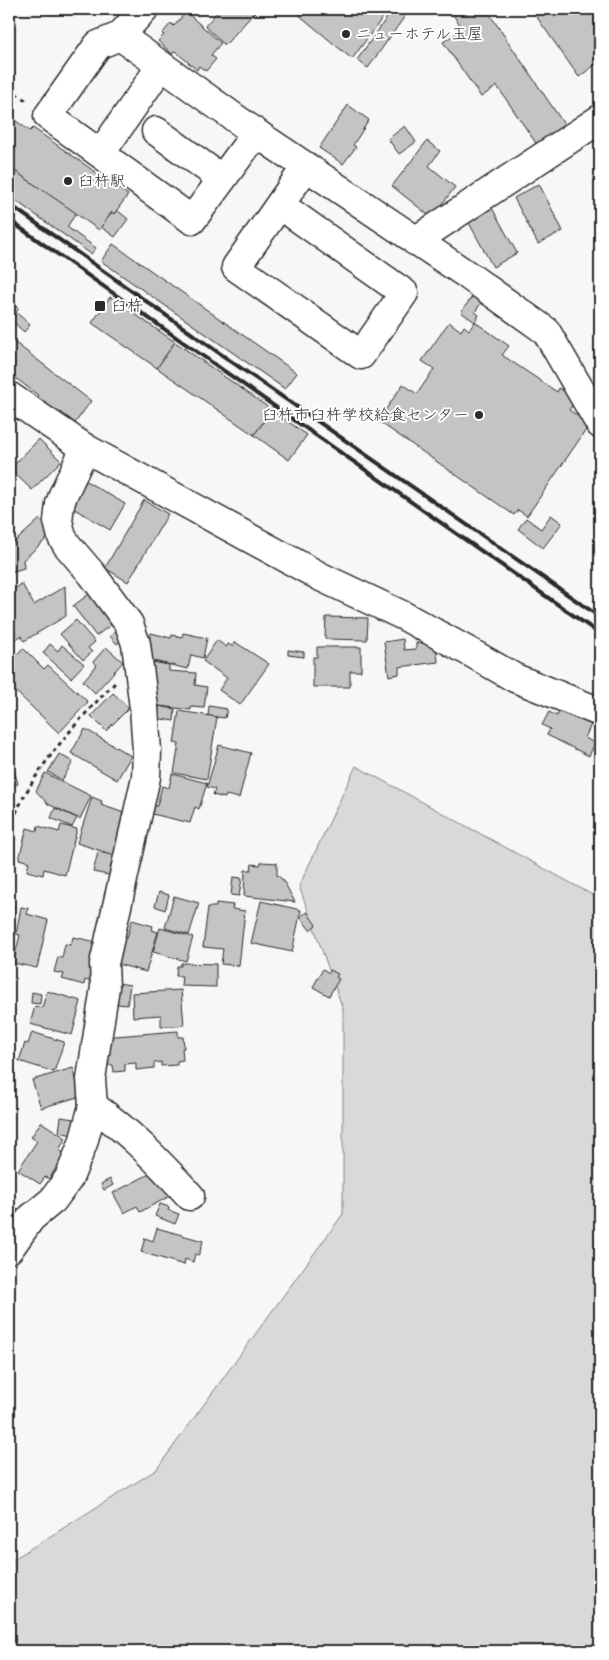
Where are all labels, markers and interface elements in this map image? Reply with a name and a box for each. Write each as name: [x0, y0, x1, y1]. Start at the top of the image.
place label: ニューホテル玉屋: [356, 25, 483, 43]
marker: ニューホテル玉屋: [340, 28, 352, 40]
place label: 臼杵駅: [78, 172, 126, 190]
marker: 臼杵駅: [62, 175, 74, 187]
place label: 臼杵: [111, 297, 143, 315]
marker: 臼杵: [93, 299, 107, 313]
place label: 臼杵市臼杵学校給食センター: [262, 406, 469, 424]
marker: 臼杵市臼杵学校給食センター: [473, 409, 485, 421]

